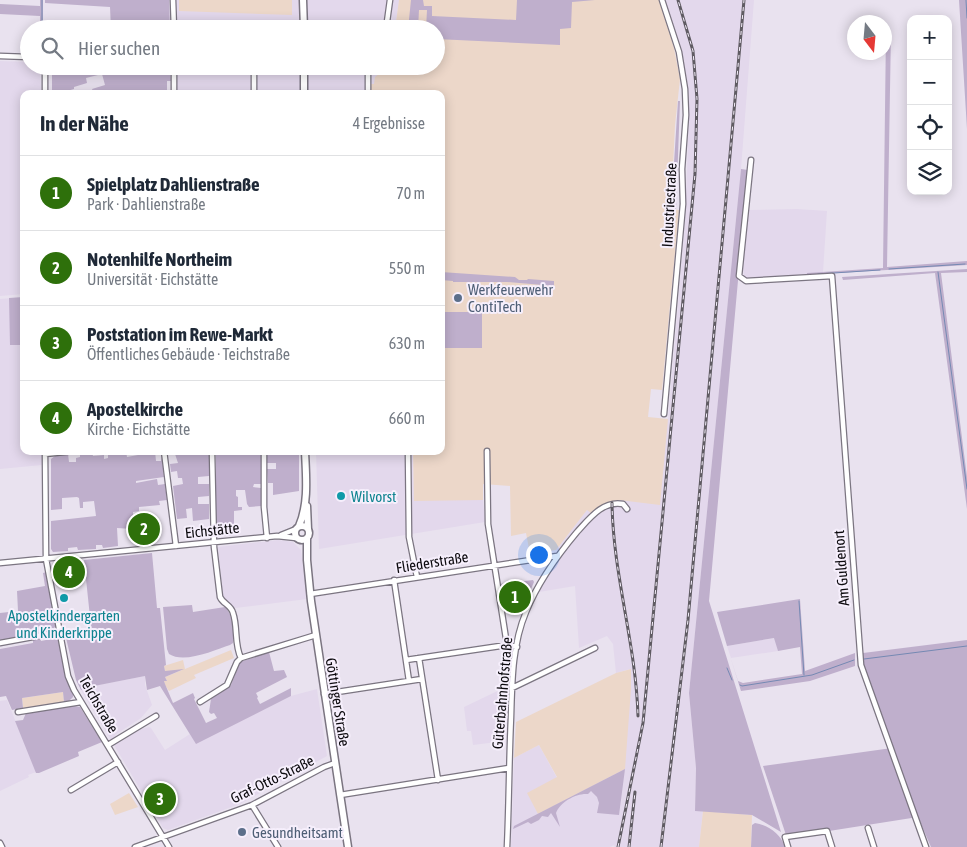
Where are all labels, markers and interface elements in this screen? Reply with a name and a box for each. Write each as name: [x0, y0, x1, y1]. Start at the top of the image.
north arrow: [847, 15, 892, 60]
map controls: [907, 15, 952, 195]
button: +: [907, 15, 952, 60]
search box: [20, 20, 445, 75]
icon: search: [38, 34, 66, 62]
text: Hier suchen: [78, 37, 160, 59]
button: −: [907, 60, 952, 105]
button: locate: [907, 105, 952, 150]
text: In der Nähe: [40, 111, 129, 135]
text: 4 Ergebnisse: [353, 114, 425, 132]
button: layers: [907, 150, 952, 195]
street label: Industriestraße: [658, 162, 680, 248]
text: Spielplatz Dahlienstraße: [87, 173, 260, 195]
text: 1: [52, 184, 60, 202]
text: 70 m: [396, 184, 425, 202]
text: Park · Dahlienstraße: [87, 195, 206, 213]
text: Notenhilfe Northeim: [87, 248, 232, 270]
text: 2: [52, 259, 60, 277]
text: 550 m: [389, 259, 425, 277]
text: Universität · Eichstätte: [87, 270, 218, 288]
place label: Werkfeuerwehr ContiTech: [468, 281, 554, 315]
marker: Werkfeuerwehr ContiTech: [452, 292, 464, 304]
text: Poststation im Rewe-Markt: [87, 323, 273, 345]
text: 3: [52, 334, 60, 352]
text: 630 m: [389, 334, 425, 352]
text: Öffentliches Gebäude · Teichstraße: [87, 345, 290, 363]
text: Apostelkirche: [87, 398, 183, 420]
text: 4: [52, 409, 60, 427]
text: 660 m: [389, 409, 425, 427]
text: Kirche · Eichstätte: [87, 420, 190, 438]
place label: Wilvorst: [351, 488, 396, 505]
marker: Wilvorst: [335, 490, 347, 502]
pin: 2: [128, 510, 160, 548]
street label: Eichstätte: [184, 519, 240, 541]
street label: Am Guldenort: [830, 529, 852, 607]
your location: [526, 542, 552, 568]
street label: Fliederstraße: [395, 548, 470, 576]
pin: 4: [53, 553, 85, 591]
pin: 1: [499, 578, 531, 616]
marker: Apostelkindergarten und Kinderkrippe: [58, 592, 70, 604]
place label: Apostelkindergarten und Kinderkrippe: [8, 607, 120, 641]
street label: Güterbahnhofstraße: [489, 636, 515, 750]
street label: Göttinger Straße: [323, 657, 353, 748]
street label: Teichstraße: [76, 672, 122, 736]
street label: Graf-Otto-Straße: [228, 751, 317, 806]
pin: 3: [144, 780, 176, 818]
place label: Gesundheitsamt: [252, 824, 343, 841]
marker: Gesundheitsamt: [236, 826, 248, 838]

